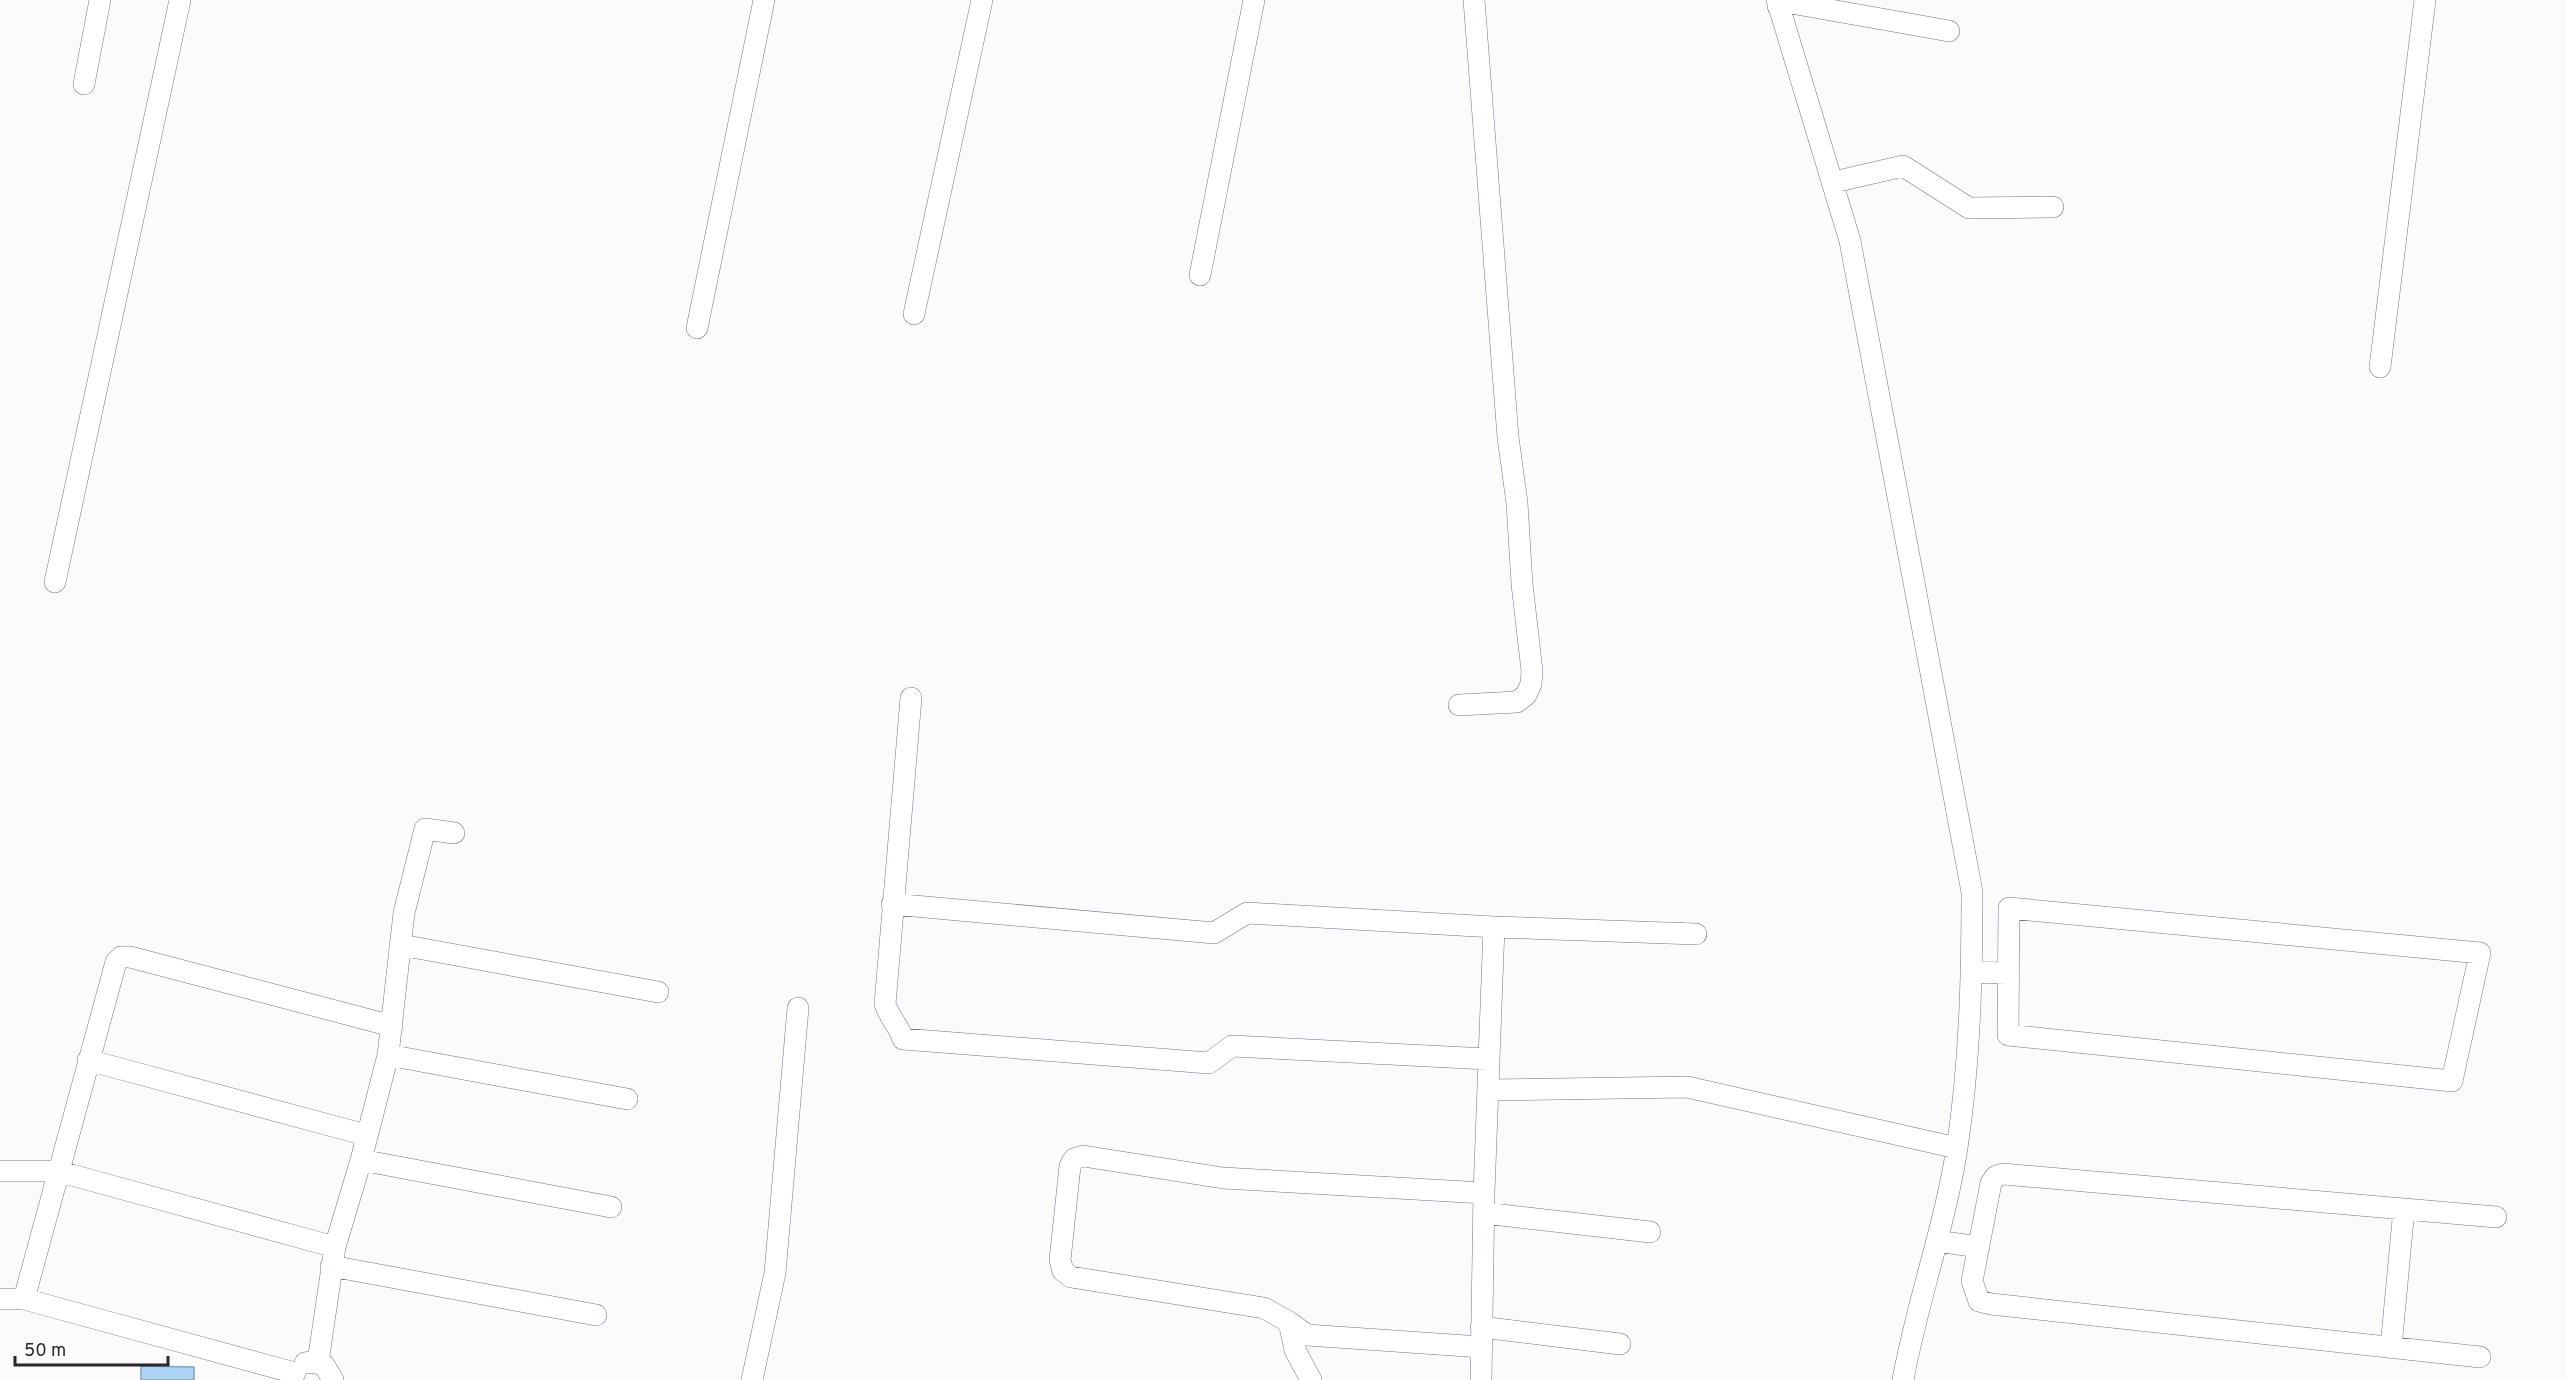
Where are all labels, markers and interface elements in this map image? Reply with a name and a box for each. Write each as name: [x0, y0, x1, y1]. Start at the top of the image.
scale bar: [15, 1329, 168, 1367]
text: 50 m: [24, 1340, 66, 1363]

